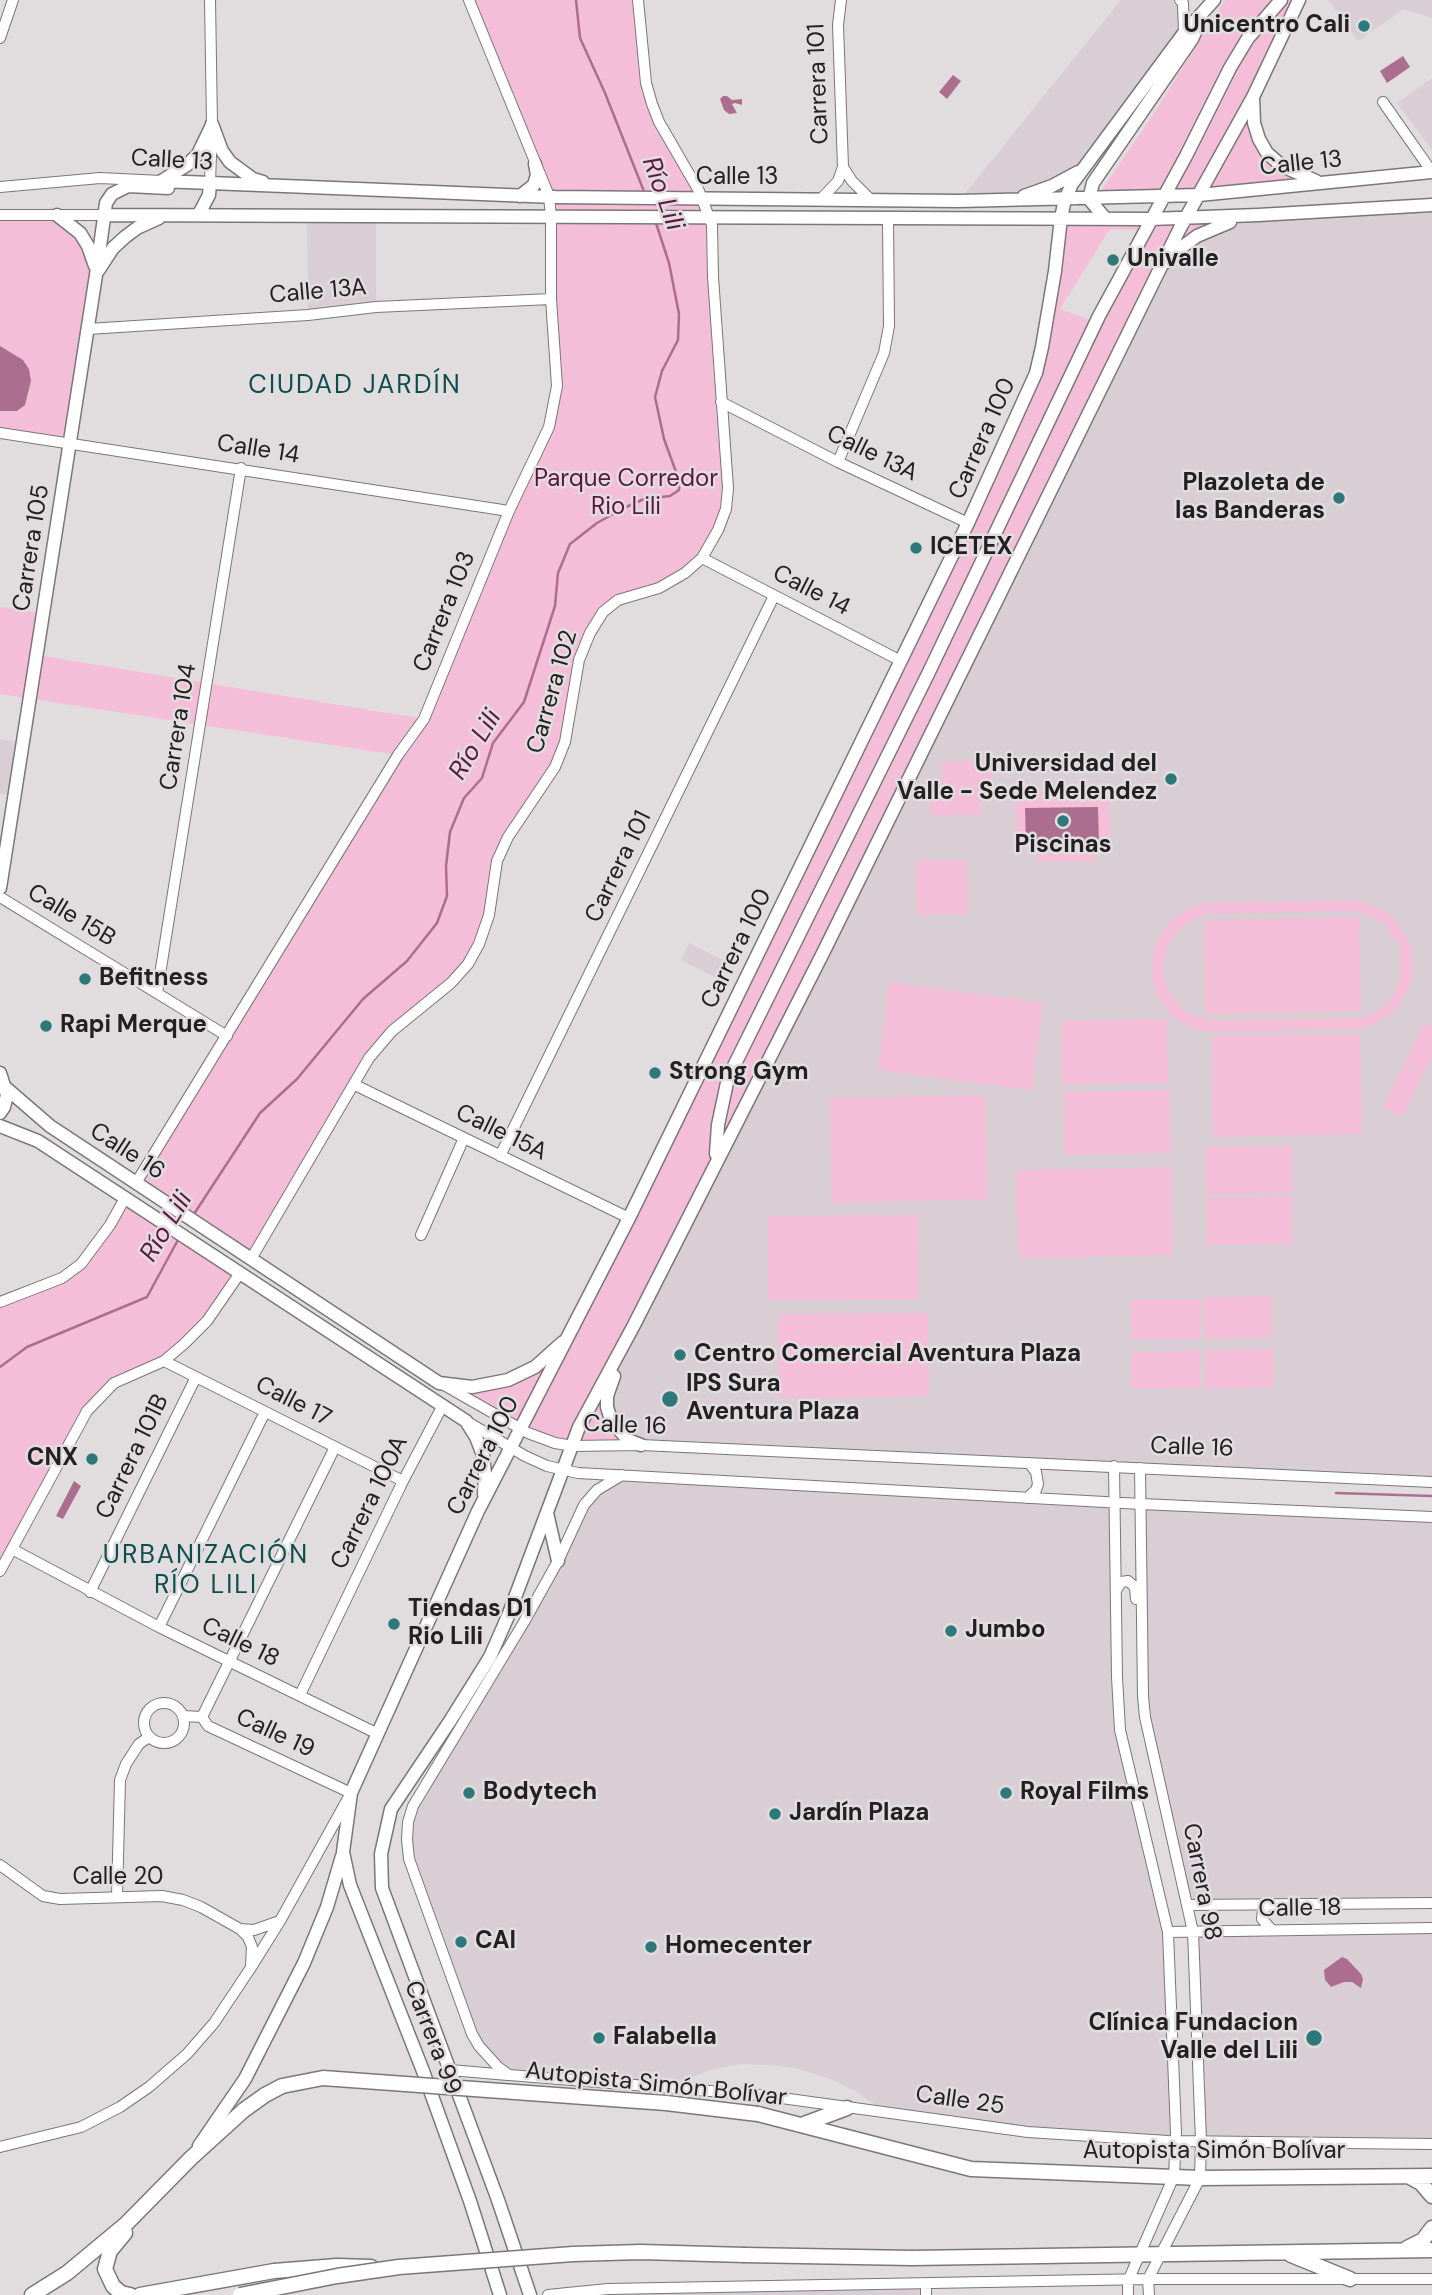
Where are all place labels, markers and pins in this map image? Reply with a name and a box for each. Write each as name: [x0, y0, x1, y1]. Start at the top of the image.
place label: Unicentro Cali: [1183, 12, 1350, 40]
marker: Unicentro Cali: [1356, 18, 1372, 34]
place label: Univalle: [1127, 246, 1219, 274]
marker: Univalle: [1105, 252, 1121, 268]
place label: Plazoleta de las Banderas: [1175, 470, 1325, 526]
marker: Plazoleta de las Banderas: [1331, 490, 1347, 506]
place label: ICETEX: [930, 534, 1013, 562]
marker: ICETEX: [908, 540, 924, 556]
place label: Universidad del Valle - Sede Melendez: [897, 751, 1157, 807]
marker: Universidad del Valle - Sede Melendez: [1163, 771, 1179, 787]
marker: Piscinas: [1055, 813, 1071, 829]
place label: Piscinas: [1015, 832, 1111, 860]
place label: Befitness: [99, 965, 209, 993]
marker: Befitness: [77, 971, 93, 987]
place label: Rapi Merque: [60, 1012, 207, 1040]
marker: Rapi Merque: [38, 1018, 54, 1034]
place label: Strong Gym: [669, 1059, 809, 1087]
marker: Strong Gym: [647, 1065, 663, 1081]
place label: Centro Comercial Aventura Plaza: [694, 1341, 1081, 1369]
marker: Centro Comercial Aventura Plaza: [672, 1347, 688, 1363]
place label: IPS Sura Aventura Plaza: [686, 1371, 860, 1427]
marker: IPS Sura Aventura Plaza: [660, 1389, 680, 1409]
place label: CNX: [27, 1445, 78, 1473]
marker: CNX: [84, 1451, 100, 1467]
place label: Tiendas D1 Rio Lili: [408, 1596, 532, 1652]
marker: Tiendas D1 Rio Lili: [386, 1616, 402, 1632]
place label: Jumbo: [965, 1617, 1046, 1645]
marker: Jumbo: [943, 1623, 959, 1639]
place label: Bodytech: [483, 1779, 597, 1807]
place label: Royal Films: [1020, 1779, 1149, 1807]
marker: Bodytech: [461, 1785, 477, 1801]
marker: Royal Films: [998, 1785, 1014, 1801]
place label: Jardín Plaza: [789, 1800, 929, 1828]
marker: Jardín Plaza: [767, 1806, 783, 1822]
place label: CAI: [475, 1928, 516, 1956]
place label: Homecenter: [665, 1933, 812, 1961]
marker: CAI: [453, 1934, 469, 1950]
marker: Homecenter: [643, 1939, 659, 1955]
place label: Clínica Fundacion Valle del Lili: [1089, 2010, 1298, 2066]
place label: Falabella: [613, 2024, 717, 2052]
marker: Clínica Fundacion Valle del Lili: [1304, 2028, 1324, 2048]
marker: Falabella: [591, 2030, 607, 2046]

